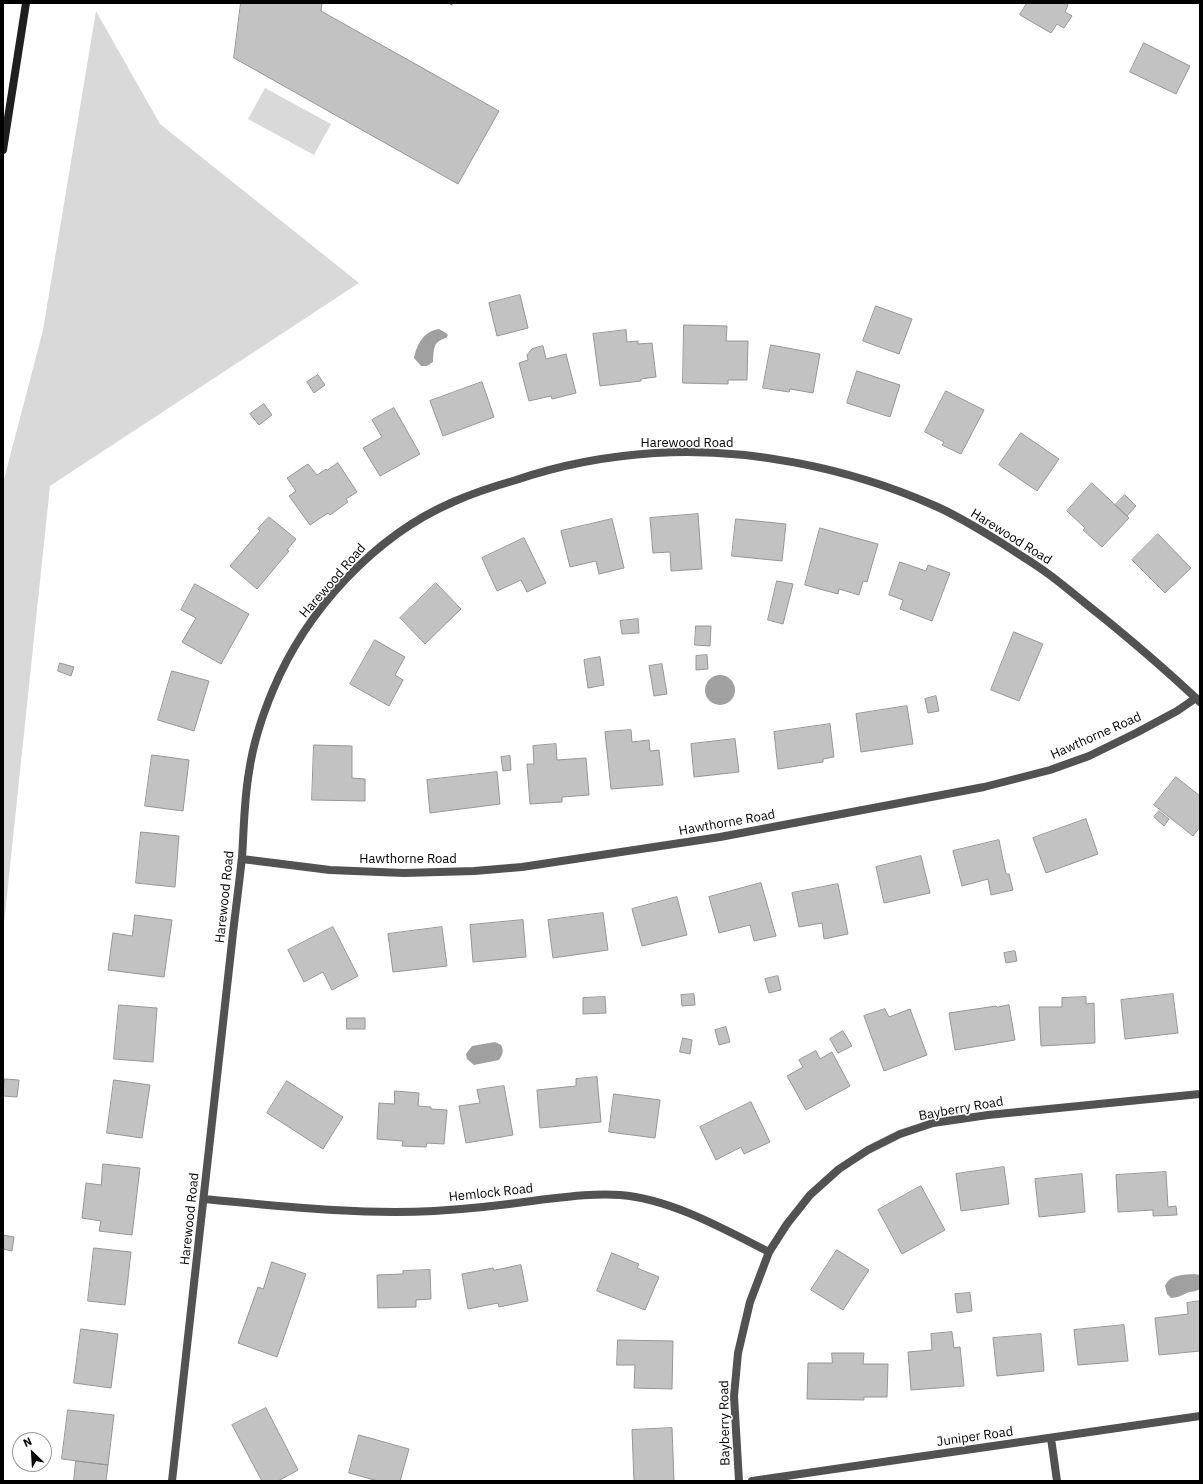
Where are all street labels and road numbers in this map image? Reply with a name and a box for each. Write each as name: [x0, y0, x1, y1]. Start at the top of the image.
street label: Harewood Road: [641, 435, 733, 451]
street label: Harewood Road: [967, 506, 1055, 568]
street label: Harewood Road: [297, 541, 369, 621]
street label: Hawthorne Road: [1048, 709, 1144, 763]
street label: Hawthorne Road: [678, 807, 776, 839]
street label: Harewood Road: [212, 850, 238, 944]
street label: Hawthorne Road: [359, 851, 457, 867]
street label: Bayberry Road: [917, 1094, 1005, 1124]
street label: Harewood Road: [177, 1172, 203, 1266]
street label: Hemlock Road: [448, 1181, 534, 1205]
street label: Bayberry Road: [716, 1380, 734, 1466]
street label: Juniper Road: [936, 1424, 1014, 1450]

